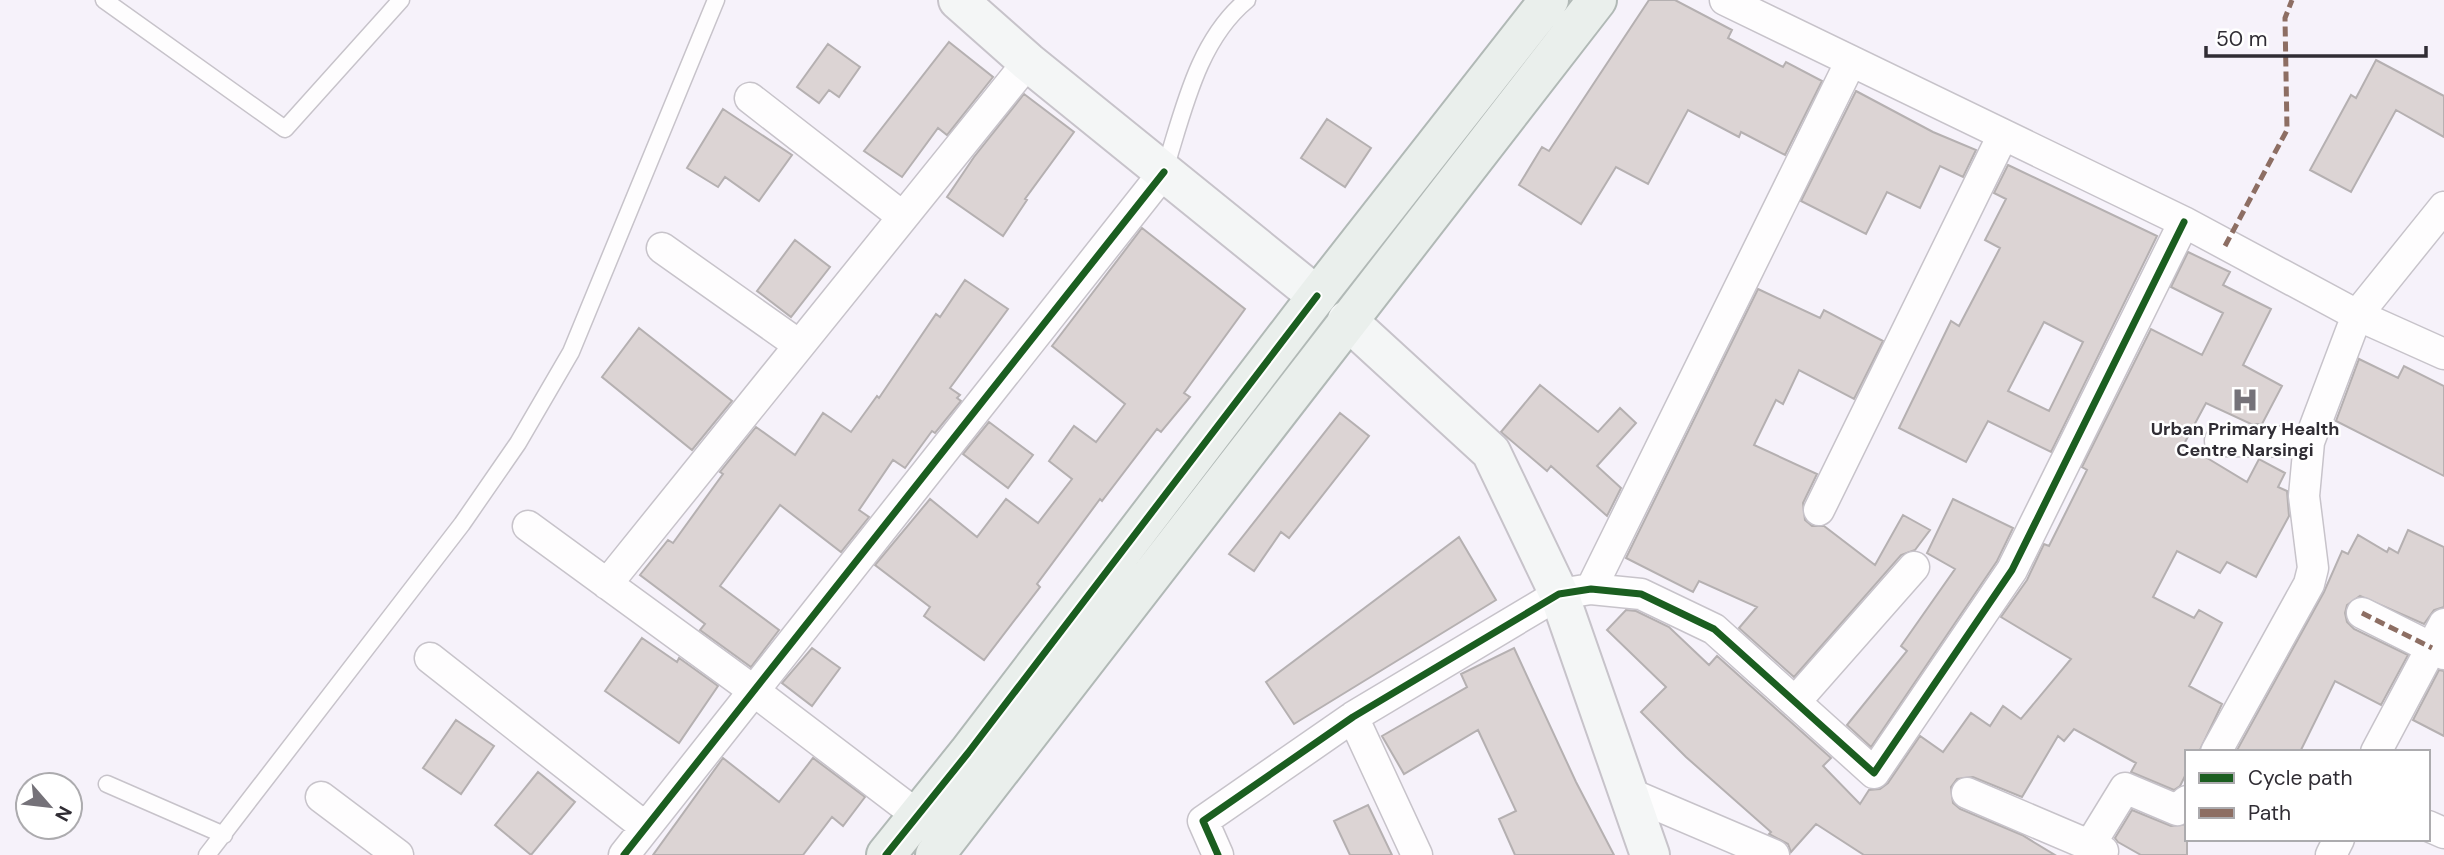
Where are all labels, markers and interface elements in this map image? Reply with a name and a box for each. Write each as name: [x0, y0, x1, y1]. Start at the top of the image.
scale bar: [2206, 14, 2426, 58]
text: 50 m: [2216, 25, 2267, 53]
hospital icon: Urban Primary Health Centre Narsingi: [2230, 385, 2260, 415]
place label: Urban Primary Health Centre Narsingi: [2151, 417, 2339, 462]
legend: [2185, 750, 2430, 841]
text: Cycle path: [2248, 764, 2353, 792]
north arrow: [14, 771, 84, 841]
text: Path: [2248, 799, 2291, 827]
text: N: [49, 802, 78, 826]

